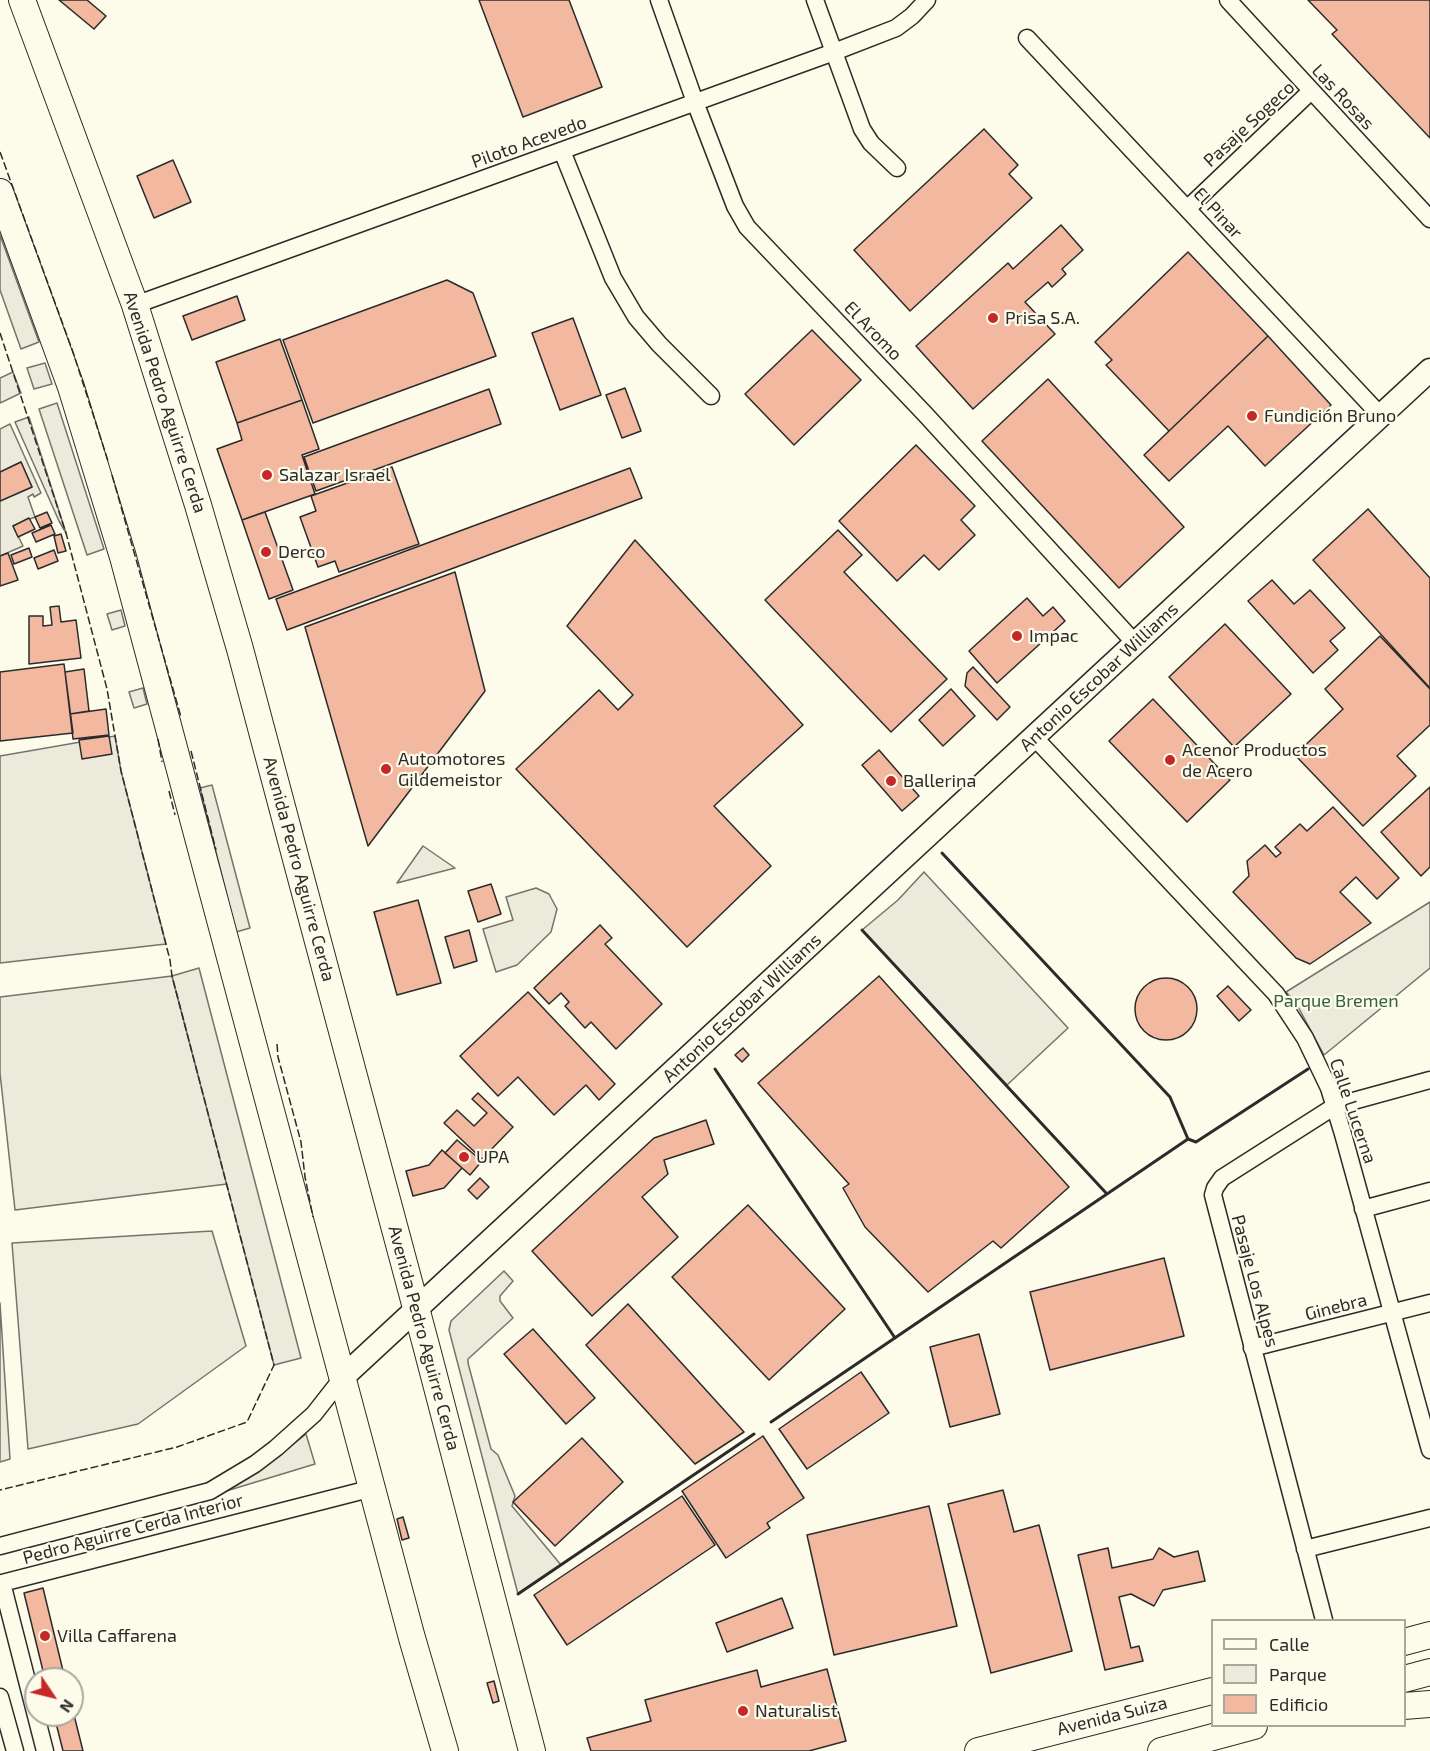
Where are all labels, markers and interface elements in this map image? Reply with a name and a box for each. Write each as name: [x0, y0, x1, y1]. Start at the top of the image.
street label: Las Rosas: [1307, 60, 1379, 134]
street label: Pasaje Sogeco: [1199, 76, 1299, 172]
street label: Piloto Acevedo: [469, 111, 589, 173]
street label: El Pinar: [1189, 183, 1247, 243]
street label: Avenida Pedro Aguirre Cerda: [119, 288, 211, 516]
street label: El Aromo: [840, 297, 906, 365]
place label: Prisa S.A.: [1005, 307, 1080, 329]
marker: Prisa S.A.: [986, 311, 1000, 325]
place label: Fundición Bruno: [1264, 405, 1396, 427]
marker: Fundición Bruno: [1245, 409, 1259, 423]
place label: Salazar Israel: [279, 464, 390, 486]
marker: Salazar Israel: [260, 468, 274, 482]
place label: Derco: [278, 541, 325, 563]
marker: Derco: [259, 545, 273, 559]
street label: Antonio Escobar Williams: [1015, 598, 1183, 756]
place label: Impac: [1029, 625, 1079, 647]
marker: Impac: [1010, 629, 1024, 643]
place label: Acenor Productos de Acero: [1182, 739, 1327, 782]
place label: Automotores Gildemeistor: [398, 748, 505, 790]
marker: Acenor Productos de Acero: [1163, 753, 1177, 767]
street label: Avenida Pedro Aguirre Cerda: [259, 754, 339, 984]
marker: Automotores Gildemeistor: [379, 762, 393, 776]
place label: Ballerina: [903, 770, 976, 792]
marker: Ballerina: [884, 774, 898, 788]
street label: Antonio Escobar Williams: [658, 929, 826, 1087]
park label: Parque Bremen: [1273, 990, 1399, 1012]
street label: Calle Lucerna: [1325, 1056, 1381, 1166]
place label: UPA: [476, 1146, 509, 1168]
marker: UPA: [457, 1150, 471, 1164]
street label: Pasaje Los Alpes: [1227, 1213, 1283, 1349]
street label: Avenida Pedro Aguirre Cerda: [384, 1223, 464, 1453]
street label: Ginebra: [1303, 1289, 1369, 1325]
street label: Pedro Aguirre Cerda Interior: [20, 1489, 246, 1569]
legend: [1211, 1619, 1406, 1727]
place label: Villa Caffarena: [57, 1625, 177, 1647]
marker: Villa Caffarena: [38, 1629, 52, 1643]
text: Calle: [1269, 1633, 1310, 1655]
text: Parque: [1269, 1663, 1327, 1685]
north arrow: [24, 1667, 84, 1727]
street label: Avenida Suiza: [1055, 1692, 1169, 1740]
text: Edificio: [1269, 1693, 1328, 1715]
text: N: [56, 1696, 79, 1717]
place label: Naturalist: [755, 1700, 838, 1722]
marker: Naturalist: [736, 1704, 750, 1718]

